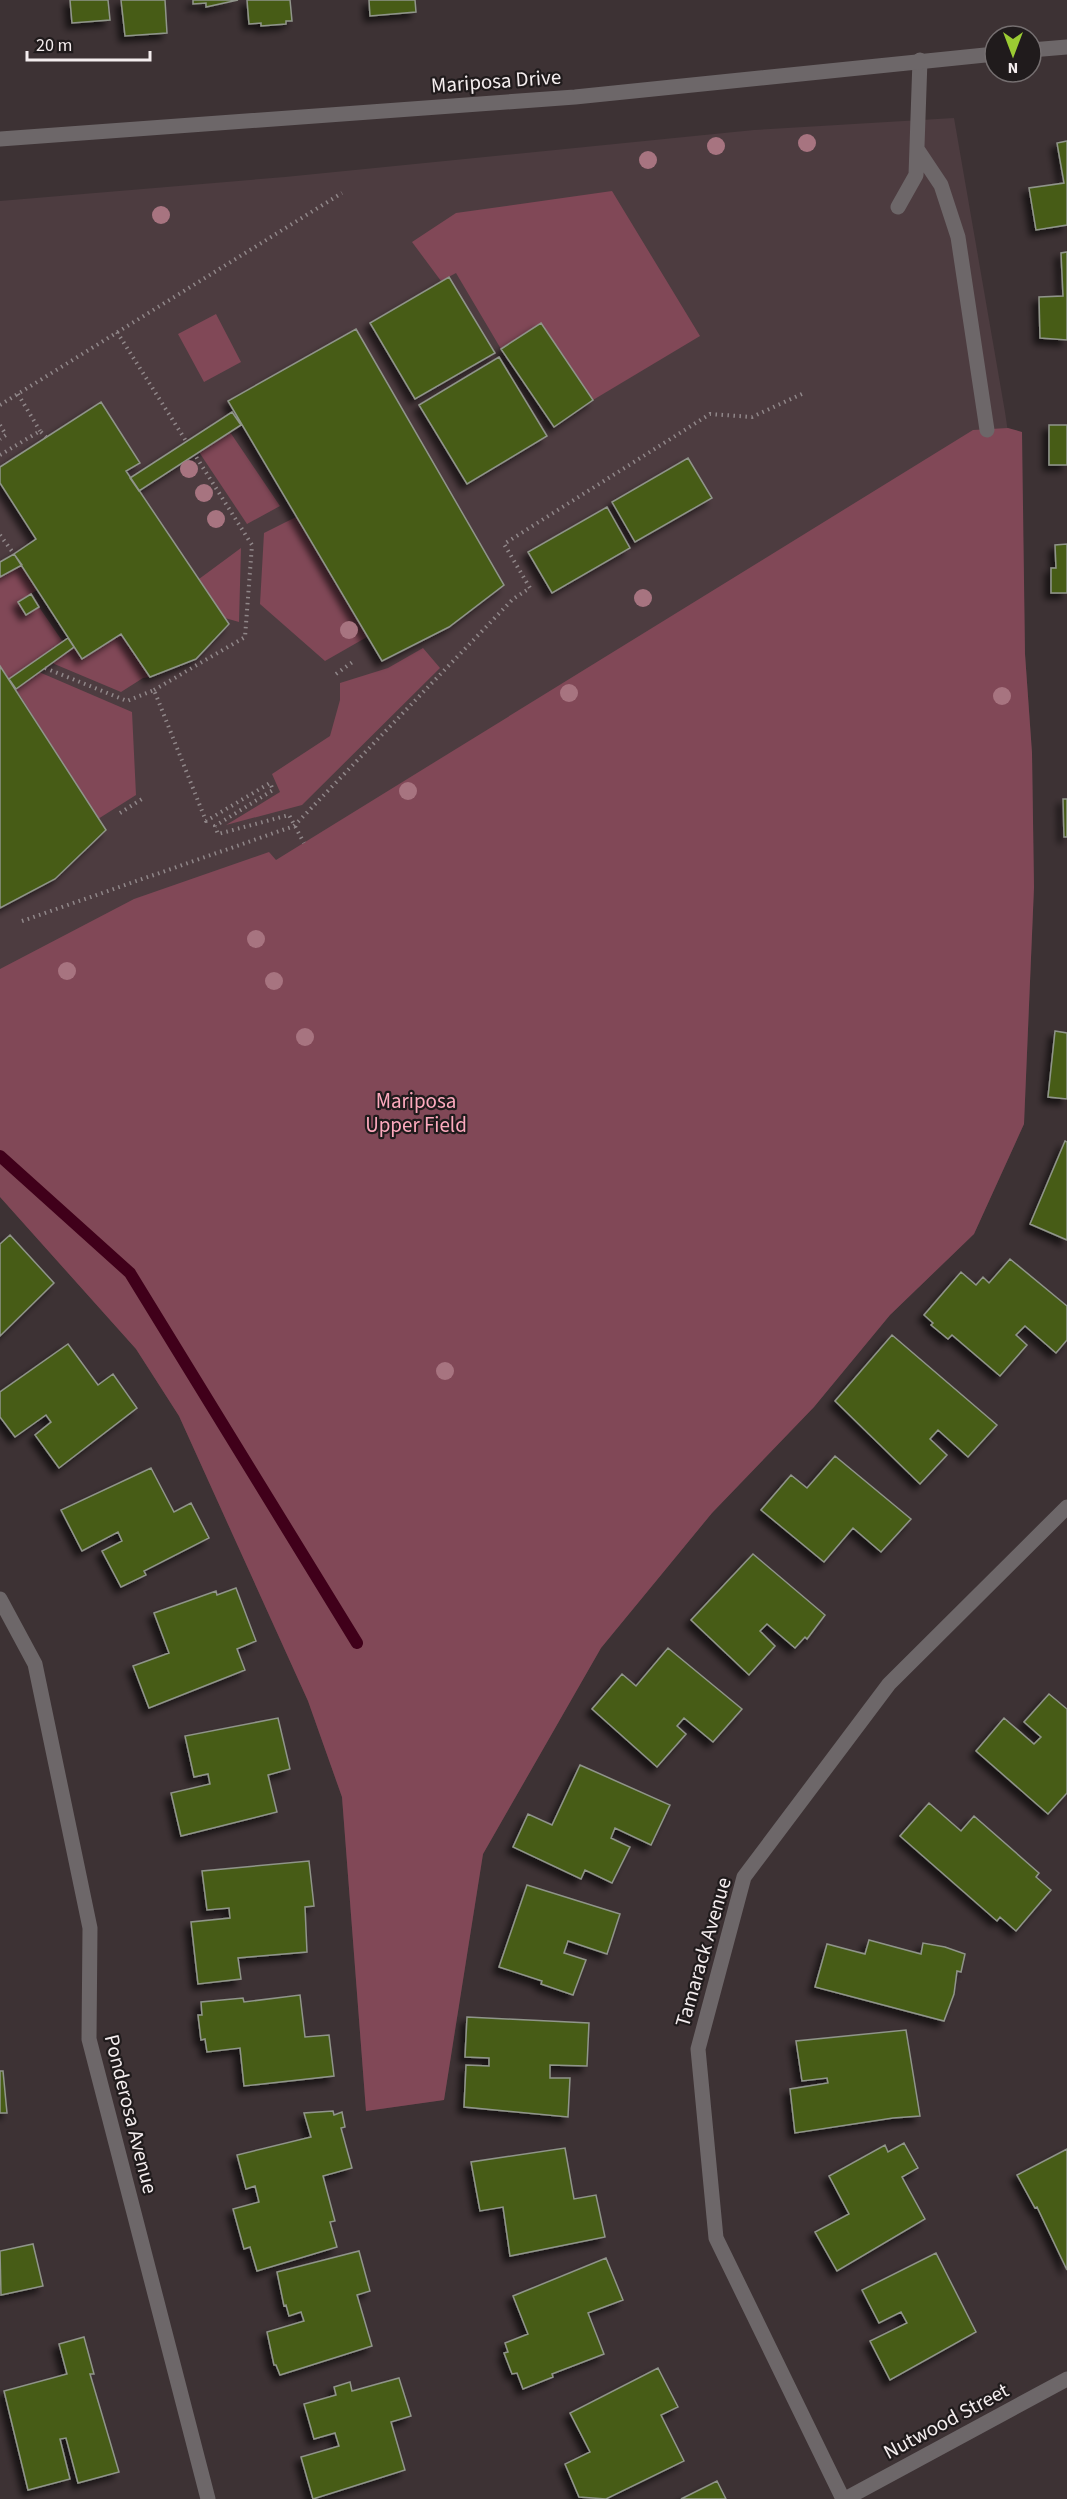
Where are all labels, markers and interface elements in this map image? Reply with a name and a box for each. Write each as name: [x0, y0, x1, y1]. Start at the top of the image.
scale bar: [27, 24, 150, 62]
north arrow: [983, 24, 1043, 84]
text: 20 m: [36, 33, 72, 58]
text: N: [1008, 57, 1018, 79]
street label: Mariposa Drive: [430, 61, 562, 101]
park label: Mariposa Upper Field: [365, 1086, 467, 1140]
street label: Tamarack Avenue: [667, 1874, 739, 2030]
street label: Ponderosa Avenue: [97, 2031, 165, 2197]
street label: Nutwood Street: [878, 2375, 1014, 2467]

